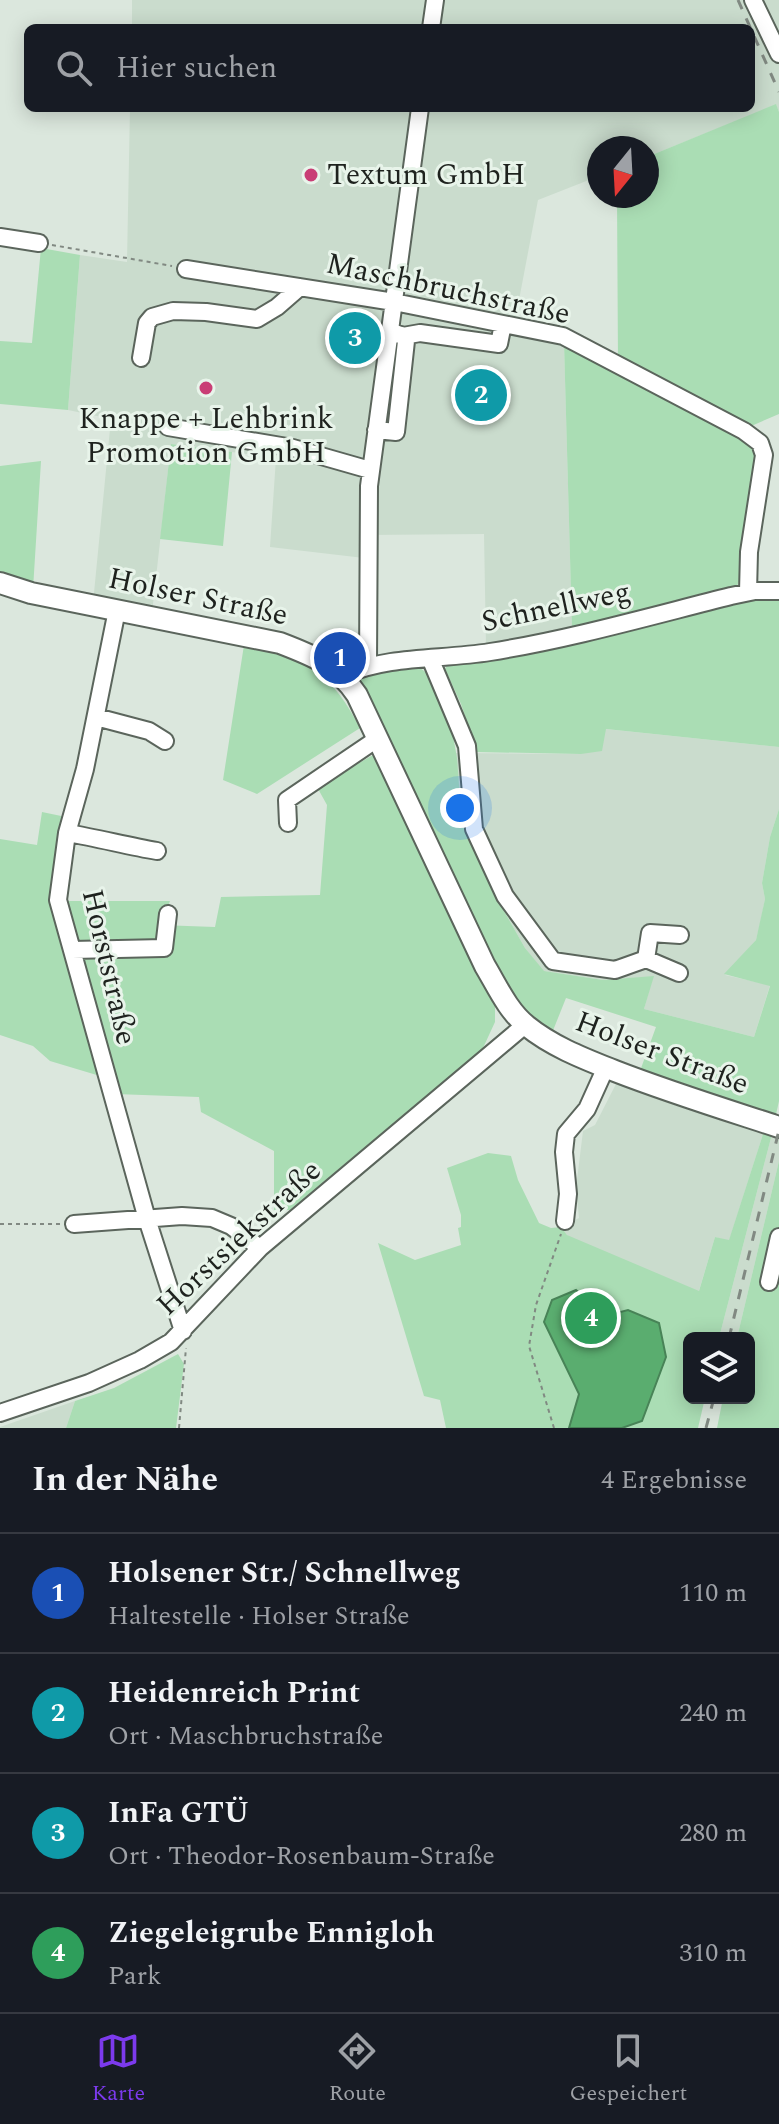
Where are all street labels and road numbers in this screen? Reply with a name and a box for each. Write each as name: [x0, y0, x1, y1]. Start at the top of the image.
street label: Maschbruchstraße: [322, 241, 574, 337]
street label: Holser Straße: [104, 555, 292, 639]
street label: Schnellweg: [477, 569, 635, 645]
street label: Horststraße: [69, 884, 149, 1050]
street label: Holser Straße: [568, 999, 756, 1107]
street label: Horstsiekstraße: [146, 1149, 332, 1327]

